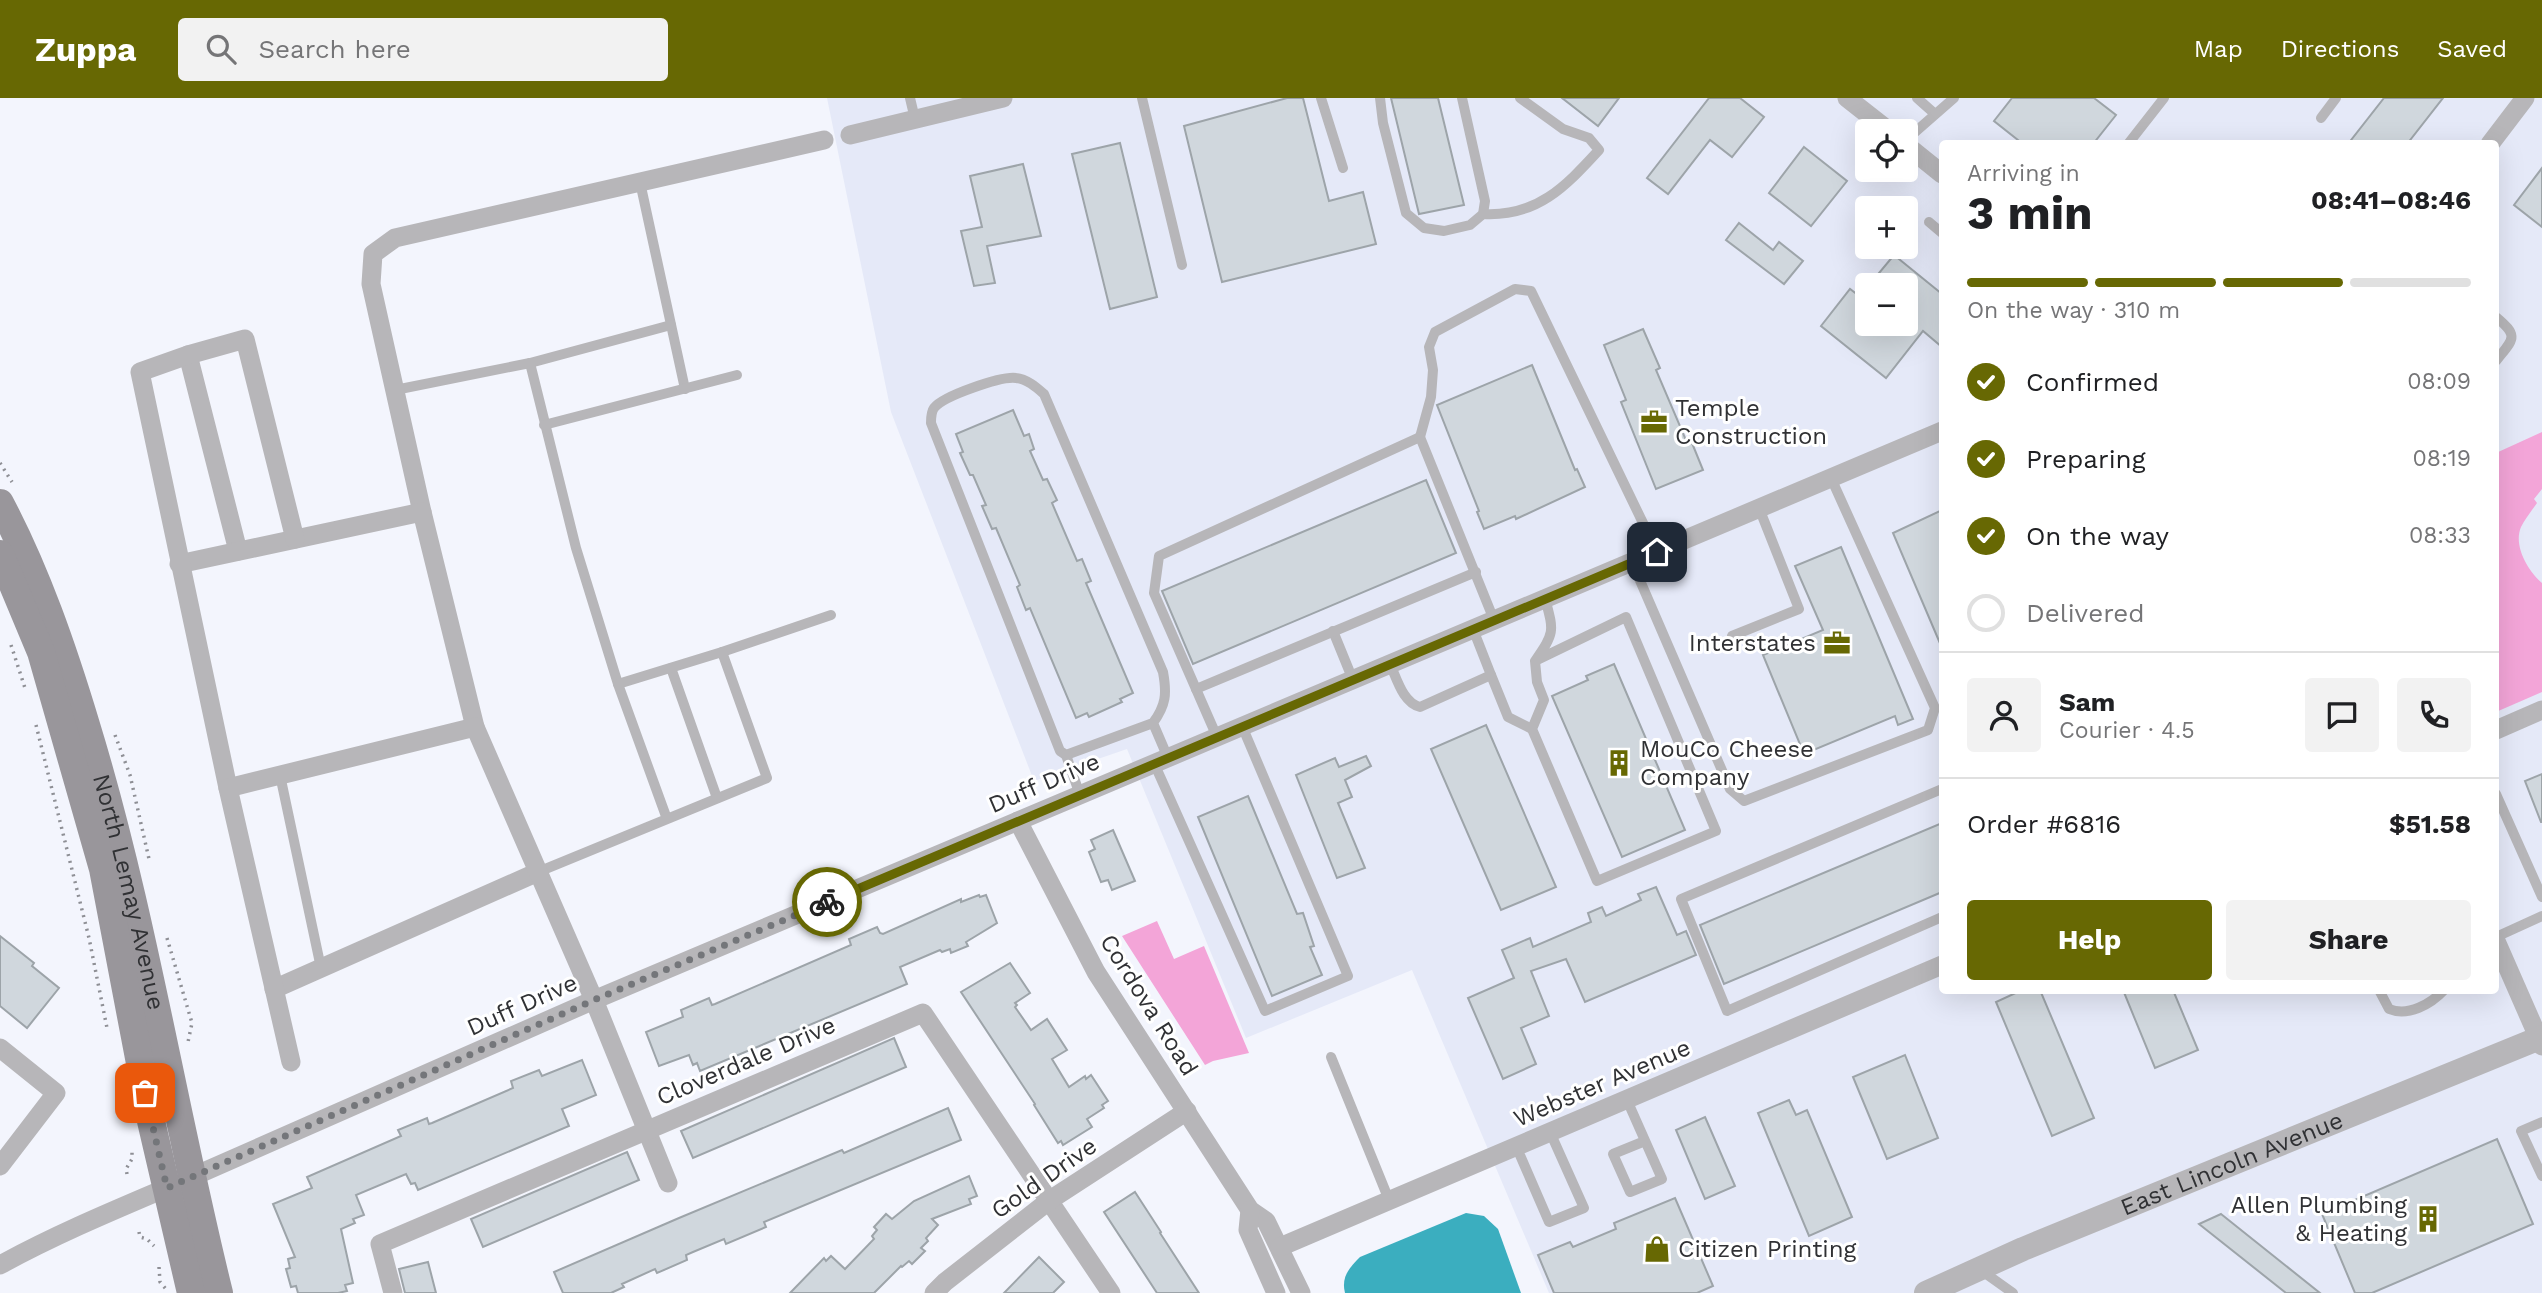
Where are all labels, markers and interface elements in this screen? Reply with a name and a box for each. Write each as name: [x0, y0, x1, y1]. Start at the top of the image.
search box: [178, 18, 668, 81]
text: Zuppa: [35, 30, 136, 69]
icon: search: [202, 30, 240, 68]
text: Search here: [258, 34, 411, 64]
text: Map: [2194, 35, 2243, 63]
text: Directions: [2281, 35, 2399, 63]
text: Saved: [2437, 35, 2507, 63]
map controls: [1855, 119, 1918, 336]
button: locate: [1855, 119, 1918, 182]
text: Arriving in: [1967, 160, 2080, 187]
text: 08:41–08:46: [2311, 185, 2471, 215]
text: 3 min: [1967, 186, 2093, 240]
button: +: [1855, 196, 1918, 259]
button: −: [1855, 273, 1918, 336]
text: On the way · 310 m: [1967, 297, 2180, 324]
icon: check: [1967, 363, 2005, 401]
text: Confirmed: [2026, 367, 2159, 397]
text: 08:09: [2407, 368, 2471, 395]
place label: Temple Construction: [1675, 394, 1827, 450]
office icon: Temple Construction: [1639, 407, 1669, 437]
icon: check: [1967, 440, 2005, 478]
text: Preparing: [2026, 444, 2146, 474]
text: 08:19: [2413, 445, 2471, 472]
icon: check: [1967, 517, 2005, 555]
text: On the way: [2026, 521, 2169, 551]
pin: [1627, 522, 1687, 582]
text: 08:33: [2409, 522, 2471, 549]
icon: home: [1638, 533, 1676, 571]
text: Delivered: [2026, 598, 2145, 628]
office icon: Interstates: [1822, 628, 1852, 658]
place label: Interstates: [1689, 629, 1816, 657]
button: person: [1967, 678, 2041, 752]
button: chat: [2305, 678, 2379, 752]
button: phone: [2397, 678, 2471, 752]
text: Sam: [2059, 687, 2115, 717]
text: Courier · 4.5: [2059, 717, 2195, 744]
place label: MouCo Cheese Company: [1640, 735, 1814, 791]
street label: Duff Drive: [984, 747, 1104, 819]
building icon: MouCo Cheese Company: [1604, 748, 1634, 778]
street label: North Lemay Avenue: [87, 771, 170, 1013]
text: Order #6816: [1967, 809, 2121, 839]
text: $51.58: [2389, 809, 2471, 839]
courier: [792, 867, 862, 937]
icon: bike: [808, 883, 846, 921]
button: Help: [1967, 900, 2212, 980]
button: Share: [2226, 900, 2471, 980]
street label: Cordova Road: [1094, 929, 1204, 1081]
street label: Duff Drive: [462, 968, 582, 1042]
street label: Cloverdale Drive: [652, 1011, 840, 1111]
street label: Webster Avenue: [1510, 1033, 1694, 1133]
pin: [115, 1063, 175, 1123]
icon: bag: [126, 1074, 164, 1112]
street label: East Lincoln Avenue: [2116, 1106, 2347, 1222]
street label: Gold Drive: [986, 1132, 1102, 1224]
place label: Allen Plumbing & Heating: [2231, 1191, 2407, 1247]
building icon: Allen Plumbing & Heating: [2413, 1204, 2443, 1234]
shop icon: Citizen Printing: [1642, 1234, 1672, 1264]
place label: Citizen Printing: [1678, 1235, 1857, 1263]

